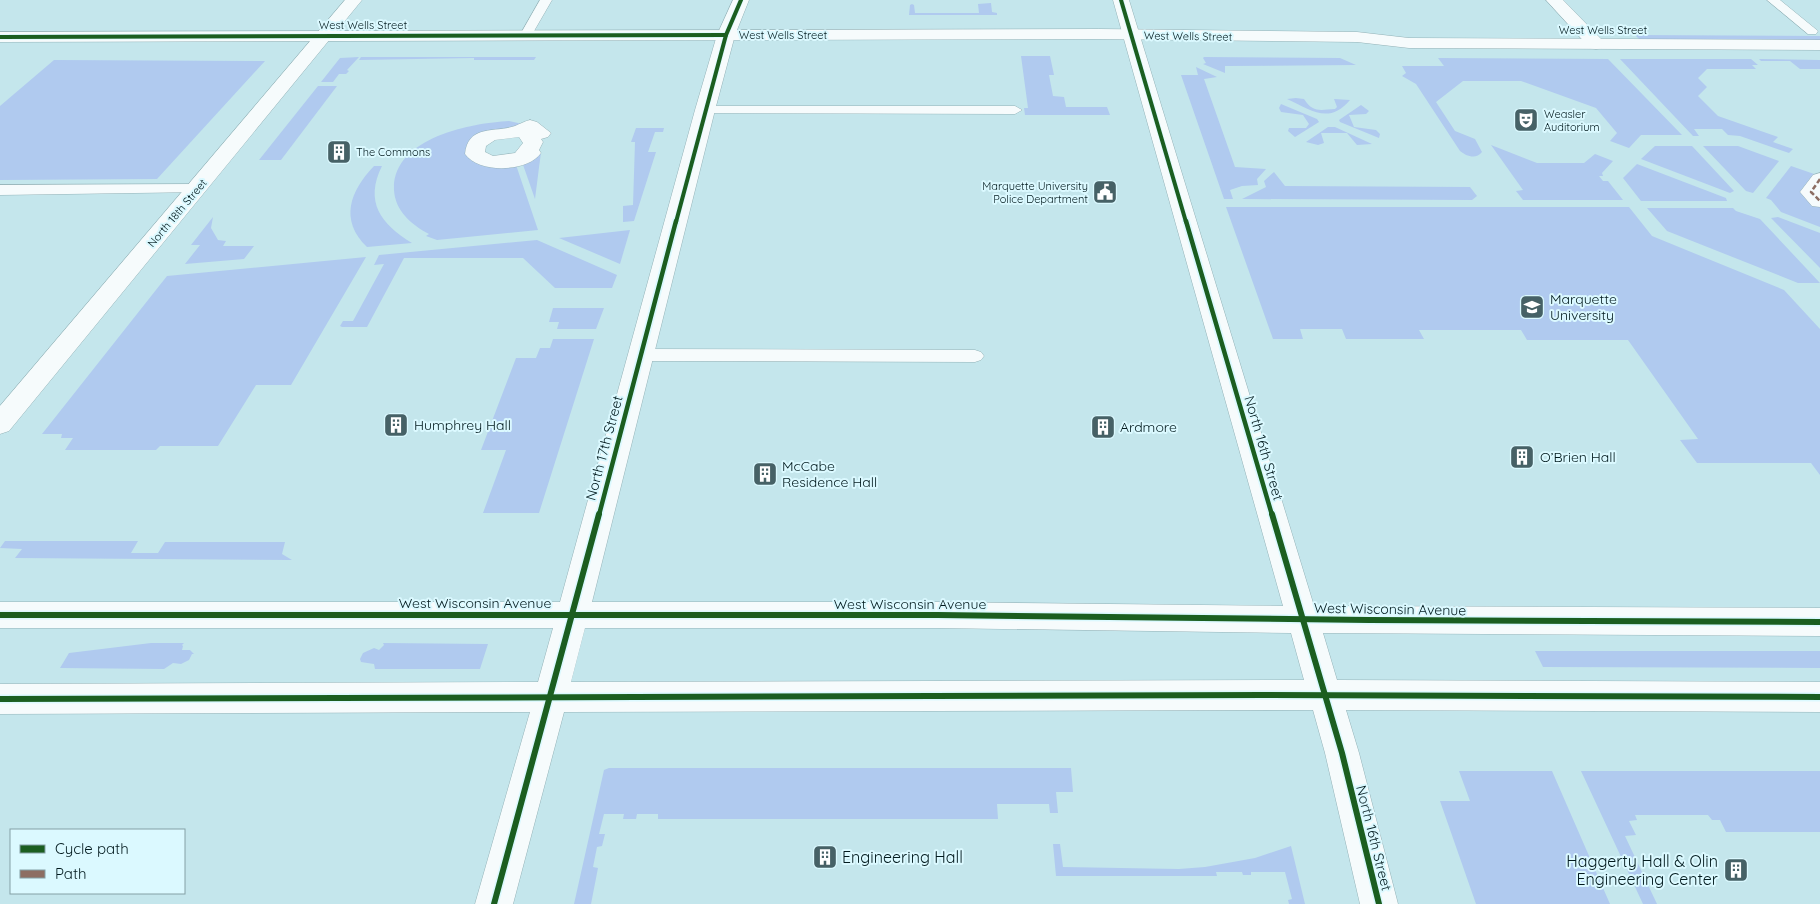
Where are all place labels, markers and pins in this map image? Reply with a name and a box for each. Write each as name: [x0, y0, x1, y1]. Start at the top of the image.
theatre icon: Weasler Auditorium: [1513, 107, 1539, 133]
place label: Weasler Auditorium: [1544, 107, 1599, 134]
building icon: The Commons: [326, 139, 352, 165]
place label: The Commons: [356, 145, 430, 159]
place label: Marquette University Police Department: [982, 179, 1088, 206]
public building icon: Marquette University Police Department: [1092, 179, 1118, 205]
place label: Marquette University: [1550, 290, 1617, 324]
school or university icon: Marquette University: [1519, 294, 1545, 320]
building icon: Humphrey Hall: [383, 412, 409, 438]
building icon: Ardmore: [1090, 414, 1116, 440]
place label: Humphrey Hall: [414, 416, 511, 434]
place label: Ardmore: [1120, 418, 1177, 436]
building icon: O’Brien Hall: [1509, 444, 1535, 470]
place label: O’Brien Hall: [1540, 448, 1616, 466]
place label: McCabe Residence Hall: [782, 457, 877, 491]
building icon: McCabe Residence Hall: [752, 461, 778, 487]
building icon: Engineering Hall: [812, 844, 838, 870]
place label: Engineering Hall: [842, 847, 963, 867]
place label: Haggerty Hall & Olin Engineering Center: [1566, 851, 1718, 889]
building icon: Haggerty Hall & Olin Engineering Center: [1723, 857, 1749, 883]

